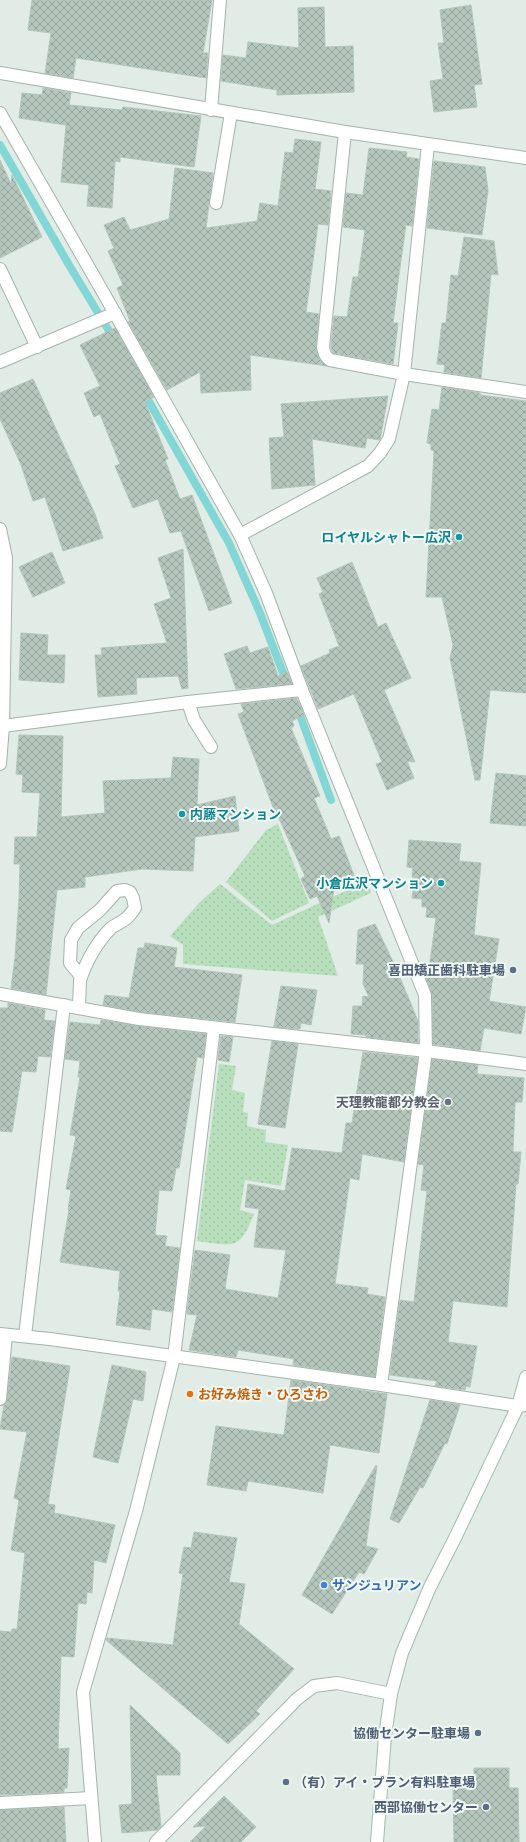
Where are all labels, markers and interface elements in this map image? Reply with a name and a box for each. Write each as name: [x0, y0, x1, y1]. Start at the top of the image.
place label: ロイヤルシャトー広沢: [321, 529, 451, 546]
marker: ロイヤルシャトー広沢: [454, 532, 464, 542]
place label: 内藤マンション: [190, 806, 281, 823]
marker: 内藤マンション: [177, 809, 187, 819]
place label: 小倉広沢マンション: [316, 875, 433, 892]
marker: 小倉広沢マンション: [436, 878, 446, 888]
place label: 喜田矯正歯科駐車場: [388, 962, 505, 979]
marker: 喜田矯正歯科駐車場: [508, 965, 518, 975]
place label: 天理教龍都分教会: [336, 1094, 440, 1111]
marker: 天理教龍都分教会: [443, 1097, 453, 1107]
place label: お好み焼き・ひろさわ: [198, 1386, 328, 1403]
marker: お好み焼き・ひろさわ: [185, 1389, 195, 1399]
place label: サンジュリアン: [332, 1577, 422, 1594]
marker: サンジュリアン: [319, 1580, 329, 1590]
place label: 協働センター駐車場: [353, 1725, 470, 1742]
marker: 協働センター駐車場: [473, 1728, 483, 1738]
place label: （有）アイ・プラン有料駐車場: [294, 1774, 475, 1791]
marker: （有）アイ・プラン有料駐車場: [281, 1777, 291, 1787]
place label: 西部協働センター: [374, 1799, 478, 1816]
marker: 西部協働センター: [481, 1802, 491, 1812]

